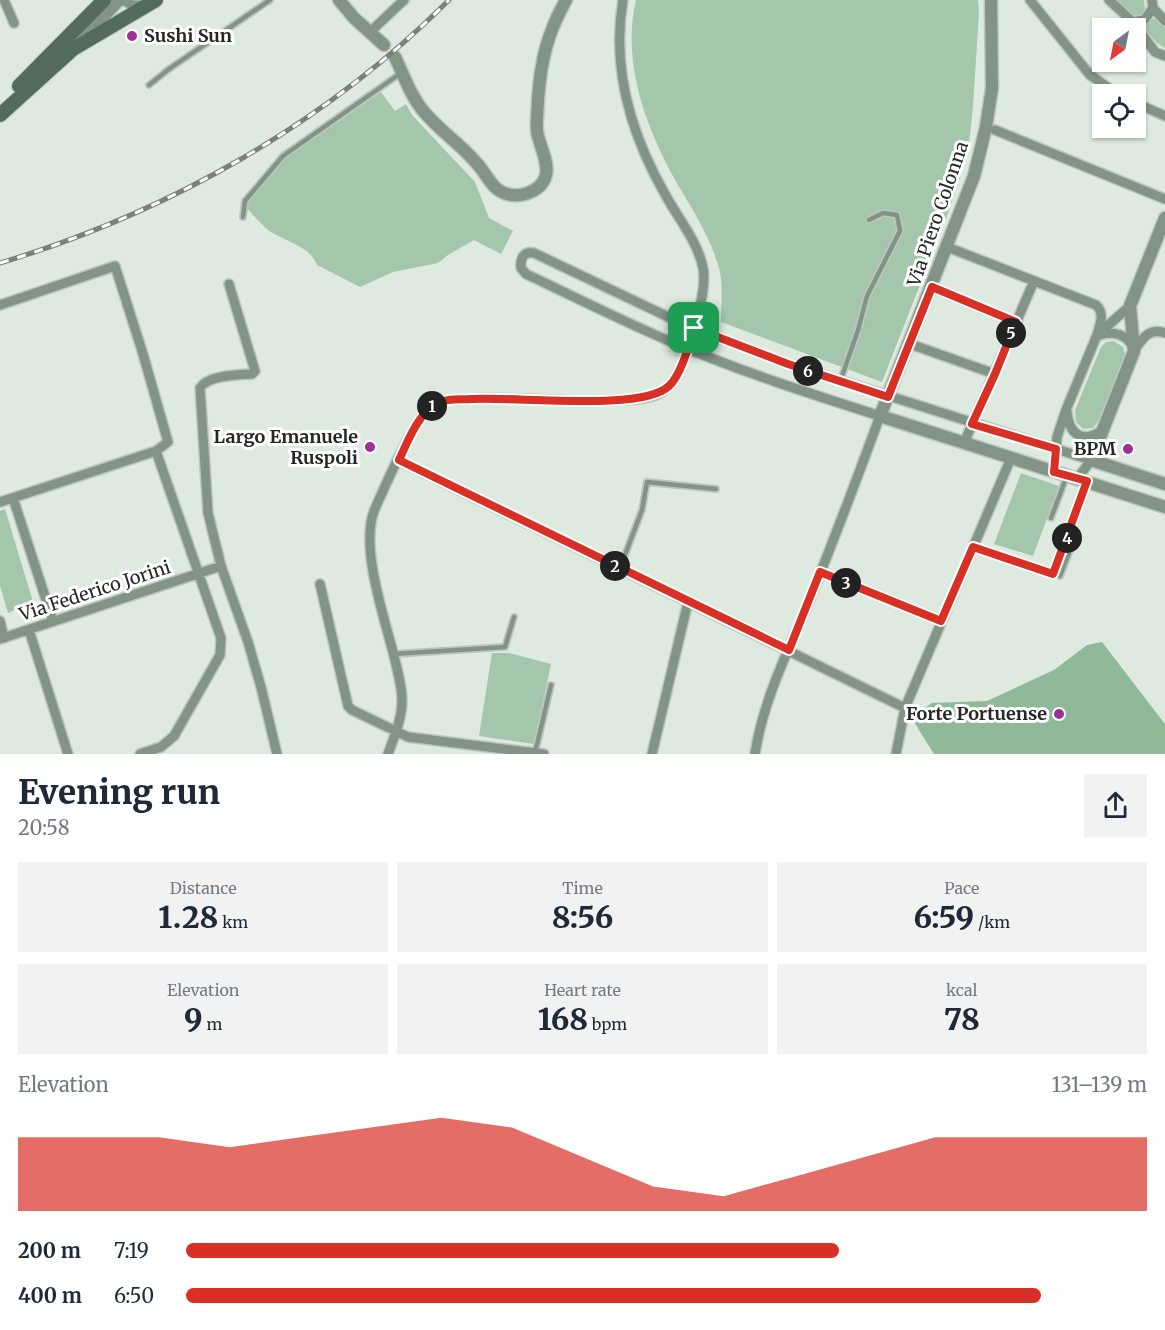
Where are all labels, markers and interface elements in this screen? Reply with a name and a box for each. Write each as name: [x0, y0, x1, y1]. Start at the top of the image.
north arrow: [1092, 18, 1146, 72]
map controls: [1092, 18, 1146, 138]
place label: Sushi Sun: [144, 24, 232, 47]
marker: Sushi Sun: [125, 29, 139, 43]
button: locate: [1092, 84, 1146, 138]
street label: Via Piero Colonna: [902, 138, 973, 290]
pin: [668, 302, 719, 353]
icon: arrive: [677, 311, 710, 344]
pin: 5: [996, 318, 1026, 348]
text: 5: [1006, 323, 1016, 343]
pin: 6: [793, 356, 823, 386]
text: 6: [803, 361, 813, 381]
pin: 1: [417, 391, 447, 421]
text: 1: [428, 396, 436, 416]
place label: Largo Emanuele Ruspoli: [213, 425, 358, 469]
place label: BPM: [1074, 437, 1117, 460]
marker: Largo Emanuele Ruspoli: [363, 440, 377, 454]
marker: BPM: [1121, 442, 1135, 456]
pin: 4: [1052, 523, 1082, 553]
text: 4: [1062, 528, 1072, 548]
pin: 2: [600, 551, 630, 581]
street label: Via Federico Jorini: [15, 555, 174, 626]
text: 2: [610, 556, 620, 576]
pin: 3: [831, 568, 861, 598]
text: 3: [841, 573, 851, 593]
place label: Forte Portuense: [906, 702, 1047, 725]
marker: Forte Portuense: [1052, 707, 1066, 721]
text: Evening run: [18, 772, 220, 813]
button: share: [1084, 774, 1147, 837]
text: 20:58: [18, 815, 70, 840]
text: Distance: [170, 878, 237, 898]
text: Time: [562, 878, 603, 898]
text: Pace: [944, 878, 979, 898]
text: 1.28: [158, 898, 218, 936]
text: 8:56: [552, 898, 613, 936]
text: 6:59: [913, 898, 974, 936]
text: km: [218, 912, 248, 932]
text: /km: [974, 912, 1010, 932]
text: Elevation: [167, 980, 239, 1000]
text: Heart rate: [544, 980, 621, 1000]
text: kcal: [946, 980, 978, 1000]
text: 9: [184, 1000, 203, 1038]
text: 168: [538, 1000, 588, 1038]
text: 78: [944, 1000, 980, 1038]
text: m: [203, 1014, 222, 1034]
text: bpm: [588, 1014, 627, 1034]
text: Elevation: [18, 1072, 109, 1097]
text: 131–139 m: [1052, 1072, 1147, 1097]
text: 200 m: [18, 1238, 81, 1263]
text: 7:19: [114, 1238, 149, 1263]
text: 400 m: [18, 1283, 82, 1308]
text: 6:50: [114, 1283, 154, 1308]

